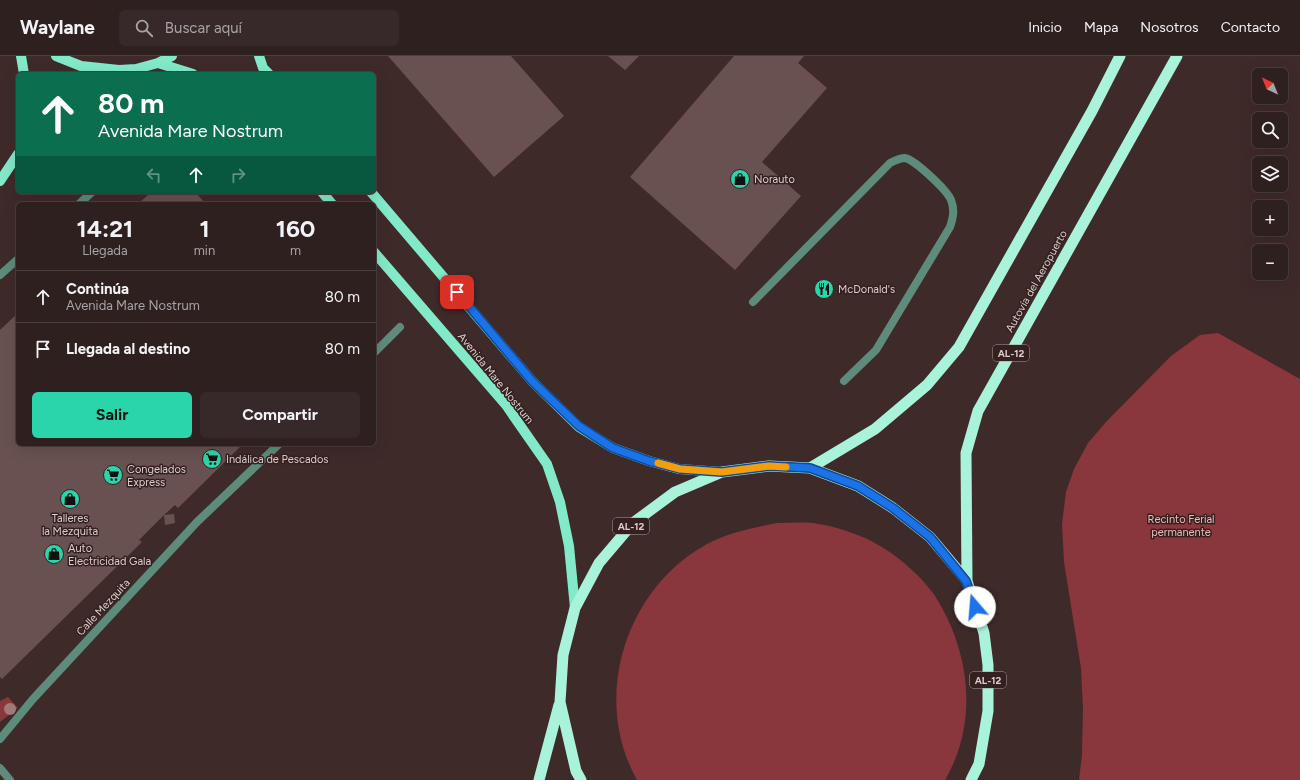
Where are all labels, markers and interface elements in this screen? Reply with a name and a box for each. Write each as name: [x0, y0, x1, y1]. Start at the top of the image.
search box: [119, 10, 399, 46]
text: Waylane: [20, 16, 95, 39]
icon: search: [133, 17, 155, 39]
text: Buscar aquí: [165, 19, 242, 37]
text: Inicio: [1028, 19, 1062, 36]
text: Mapa: [1084, 19, 1118, 36]
text: Nosotros: [1140, 19, 1199, 36]
text: Contacto: [1221, 19, 1280, 36]
north arrow: [1252, 68, 1288, 104]
map controls: [1252, 68, 1288, 280]
text: 80 m: [98, 86, 164, 120]
icon: ahead: [32, 88, 84, 140]
button: search: [1252, 112, 1288, 148]
text: Avenida Mare Nostrum: [98, 120, 283, 142]
button: layers: [1252, 156, 1288, 192]
icon: left: [143, 164, 165, 186]
icon: ahead: [185, 164, 207, 186]
icon: right: [227, 164, 249, 186]
shop icon: Norauto: [729, 168, 751, 190]
place label: Norauto: [754, 173, 795, 186]
button: +: [1252, 200, 1288, 236]
text: 14:21: [77, 214, 133, 243]
text: 1: [199, 214, 210, 243]
text: 160: [276, 214, 315, 243]
street label: Autovía del Aeropuerto: [1003, 228, 1070, 334]
text: Llegada: [82, 243, 128, 258]
text: min: [194, 243, 215, 258]
text: m: [290, 243, 301, 258]
button: −: [1252, 244, 1288, 280]
pin: [440, 275, 474, 309]
restaurant icon: McDonald's: [813, 278, 835, 300]
text: Continúa: [66, 280, 129, 298]
icon: arrive: [446, 281, 468, 303]
place label: McDonald's: [838, 283, 895, 296]
icon: ahead: [32, 286, 54, 308]
text: 80 m: [325, 288, 360, 306]
text: Avenida Mare Nostrum: [66, 298, 200, 313]
street label: Avenida Mare Nostrum: [455, 330, 536, 426]
icon: arrive: [32, 338, 54, 360]
text: Llegada al destino: [66, 340, 190, 358]
text: 80 m: [325, 340, 360, 358]
road number: AL-12: [993, 345, 1029, 361]
button: Salir: [32, 392, 192, 438]
button: Compartir: [200, 392, 360, 438]
supermarket icon: Indálica de Pescados: [201, 448, 223, 470]
place label: Indálica de Pescados: [226, 453, 329, 466]
place label: Congelados Express: [127, 463, 186, 489]
supermarket icon: Congelados Express: [102, 464, 124, 486]
shop icon: Talleres la Mezquita: [59, 488, 81, 510]
place label: Talleres la Mezquita: [42, 512, 98, 538]
park label: Recinto Ferial permanente: [1148, 513, 1214, 539]
road number: AL-12: [613, 518, 649, 534]
place label: Auto Electricidad Gala: [68, 542, 151, 568]
shop icon: Auto Electricidad Gala: [43, 543, 65, 565]
street label: Calle Mezquita: [74, 576, 133, 638]
position arrow: [954, 586, 996, 628]
road number: AL-12: [970, 672, 1006, 688]

